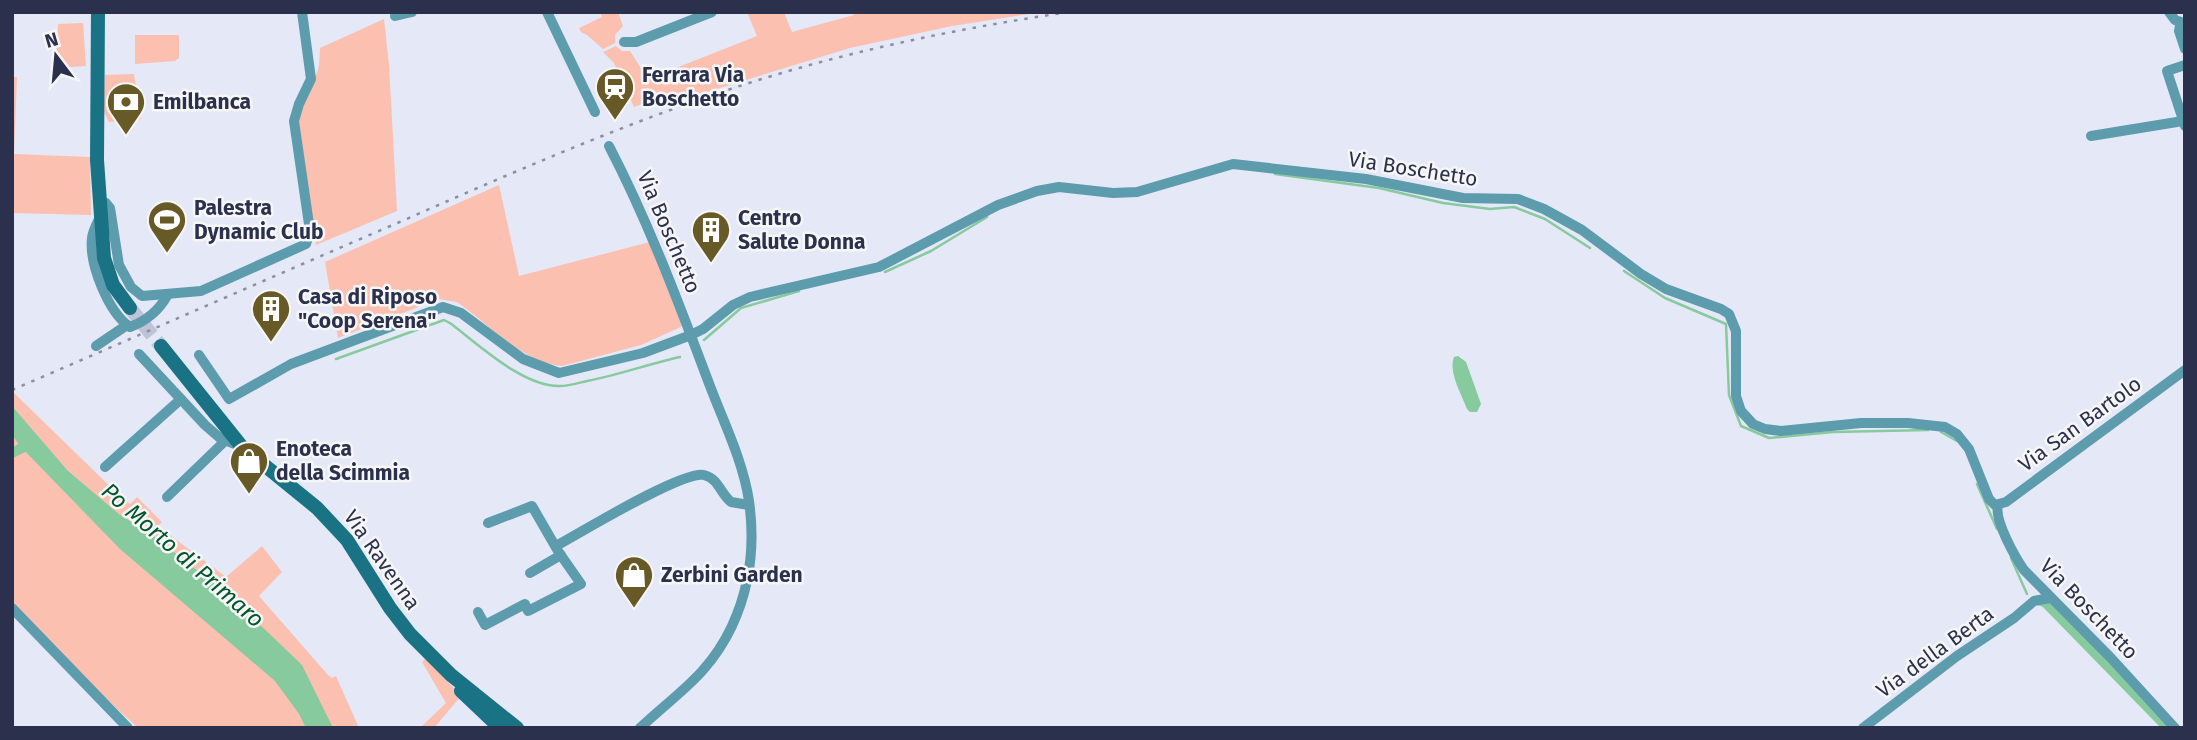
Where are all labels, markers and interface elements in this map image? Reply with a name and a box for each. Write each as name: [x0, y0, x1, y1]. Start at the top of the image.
north arrow: [21, 21, 91, 91]
text: N: [42, 27, 61, 53]
place label: Ferrara Via Boschetto: [642, 62, 744, 112]
station icon: Ferrara Via Boschetto: [594, 66, 636, 121]
bank icon: Emilbanca: [105, 81, 147, 136]
place label: Emilbanca: [153, 89, 251, 115]
street label: Via Boschetto: [1347, 146, 1479, 192]
street label: Via Boschetto: [632, 167, 706, 297]
place label: Palestra Dynamic Club: [194, 195, 324, 245]
sports icon: Palestra Dynamic Club: [146, 199, 188, 254]
place label: Centro Salute Donna: [738, 205, 866, 255]
building icon: Centro Salute Donna: [690, 209, 732, 264]
place label: Casa di Riposo "Coop Serena": [298, 284, 437, 334]
building icon: Casa di Riposo "Coop Serena": [250, 288, 292, 343]
street label: Via San Bartolo: [2014, 371, 2146, 477]
place label: Enoteca della Scimmia: [276, 436, 410, 486]
shop icon: Enoteca della Scimmia: [228, 440, 270, 495]
water label: Po Morto di Primaro: [96, 477, 270, 633]
street label: Via Ravenna: [338, 505, 426, 615]
street label: Via Boschetto: [2034, 553, 2144, 665]
shop icon: Zerbini Garden: [613, 554, 655, 609]
place label: Zerbini Garden: [661, 562, 803, 588]
street label: Via della Berta: [1871, 601, 1999, 703]

